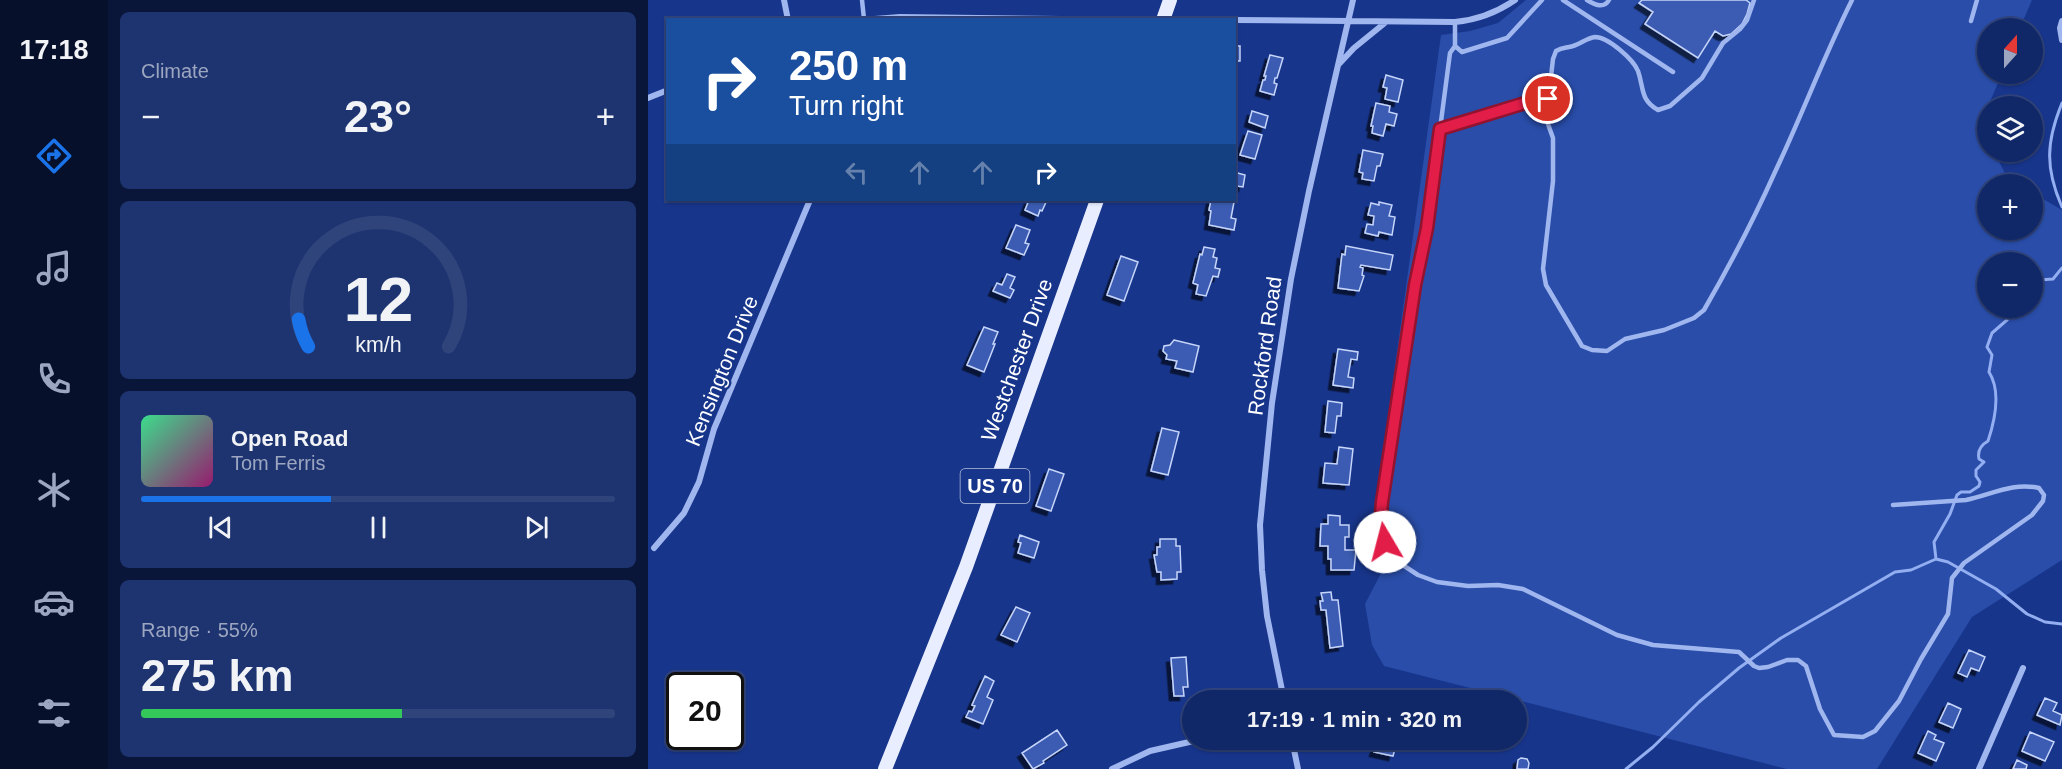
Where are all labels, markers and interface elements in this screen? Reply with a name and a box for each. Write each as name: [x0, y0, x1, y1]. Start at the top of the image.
north arrow: [1977, 18, 2043, 84]
map controls: [1977, 18, 2043, 318]
text: 17:18: [19, 35, 89, 65]
icon: right: [690, 42, 768, 120]
text: 250 m: [789, 42, 908, 89]
text: Climate: [141, 60, 209, 82]
pin: [1522, 73, 1573, 124]
icon: arrive: [1531, 82, 1564, 115]
text: 23°: [344, 91, 412, 142]
text: Turn right: [789, 91, 904, 121]
button: layers: [1977, 96, 2043, 162]
text: −: [141, 98, 160, 135]
text: +: [596, 98, 615, 135]
icon: directions: [33, 135, 75, 177]
icon: left: [840, 156, 873, 189]
icon: ahead: [903, 156, 936, 189]
icon: ahead: [966, 156, 999, 189]
icon: right: [1029, 156, 1062, 189]
button: +: [1977, 174, 2043, 240]
icon: music: [33, 247, 75, 289]
button: −: [1977, 252, 2043, 318]
text: 12: [343, 265, 413, 334]
street label: Westchester Drive: [976, 275, 1057, 444]
street label: Rockford Road: [1243, 275, 1286, 417]
street label: Kensington Drive: [681, 292, 762, 449]
text: km/h: [355, 333, 401, 357]
icon: phone: [33, 358, 75, 400]
text: Open Road: [231, 426, 348, 451]
text: Tom Ferris: [231, 452, 325, 474]
icon: climate: [33, 469, 75, 511]
road number: US 70: [960, 469, 1030, 503]
position arrow: [1353, 510, 1417, 574]
icon: previous: [204, 511, 237, 544]
icon: pause: [362, 511, 395, 544]
icon: next: [520, 511, 553, 544]
icon: car: [33, 581, 75, 623]
text: Range · 55%: [141, 619, 258, 641]
text: 275 km: [141, 650, 294, 701]
speed limit sign: 20: [666, 672, 744, 750]
icon: filters: [33, 692, 75, 734]
text: 17:19 · 1 min · 320 m: [1247, 707, 1462, 732]

